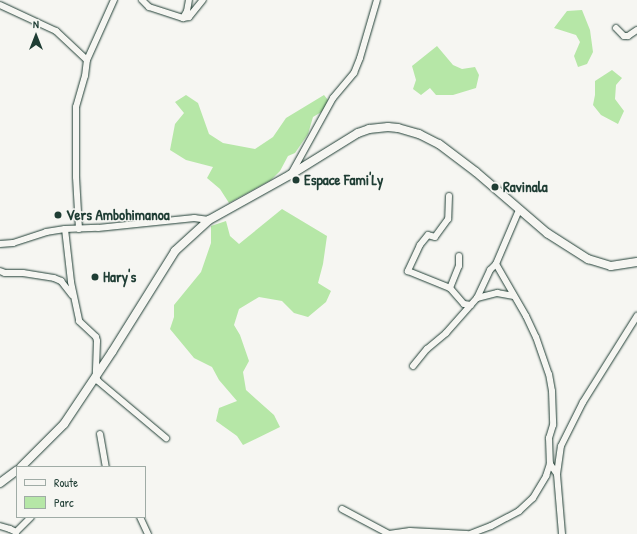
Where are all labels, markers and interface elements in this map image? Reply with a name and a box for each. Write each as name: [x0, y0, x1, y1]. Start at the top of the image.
north arrow: [16, 16, 56, 56]
text: N: [33, 17, 39, 31]
place label: Espace Fami'Ly: [304, 171, 383, 189]
marker: Espace Fami'Ly: [291, 175, 301, 185]
place label: Ravinala: [503, 178, 548, 196]
marker: Ravinala: [490, 182, 500, 192]
place label: Vers Ambohimanoa: [66, 206, 170, 224]
marker: Vers Ambohimanoa: [53, 210, 63, 220]
place label: Hary's: [103, 268, 136, 286]
marker: Hary's: [90, 272, 100, 282]
legend: [16, 466, 146, 518]
text: Route: [54, 474, 78, 491]
text: Parc: [54, 494, 74, 511]

